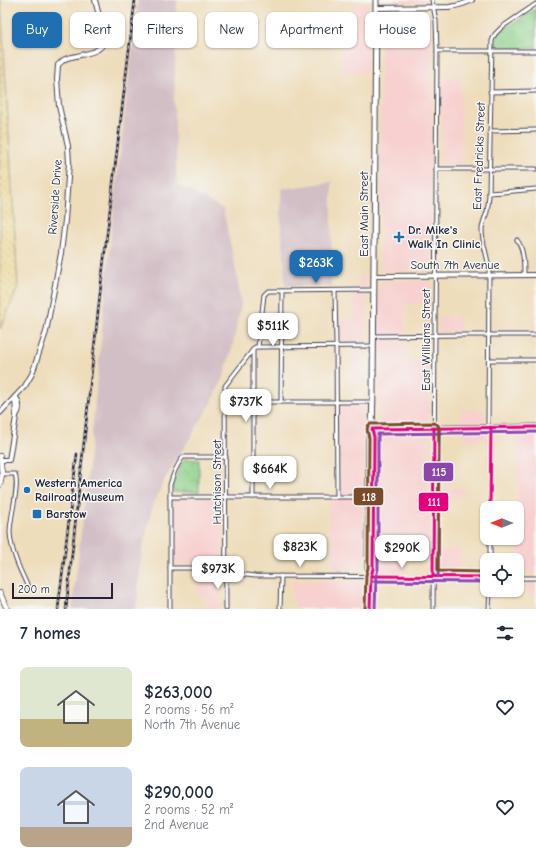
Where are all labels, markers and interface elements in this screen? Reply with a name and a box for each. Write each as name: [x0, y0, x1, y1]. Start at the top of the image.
chip: Buy: [12, 12, 62, 48]
chip: Rent: [70, 12, 125, 48]
chip: Filters: [133, 12, 197, 48]
chip: New: [205, 12, 258, 48]
chip: Apartment: [266, 12, 357, 48]
chip: House: [365, 12, 430, 48]
street label: East Fredricks Street: [470, 101, 488, 210]
street label: Riverside Drive: [45, 159, 65, 235]
street label: East Main Street: [357, 171, 371, 257]
place label: Dr. Mike's Walk In Clinic: [408, 223, 481, 251]
marker: Dr. Mike's Walk In Clinic: [393, 231, 405, 243]
pin: $263K: [288, 250, 344, 284]
text: $263K: [299, 255, 333, 270]
street label: South 7th Avenue: [410, 258, 500, 272]
street label: East Williams Street: [419, 288, 433, 391]
pin: $511K: [245, 313, 301, 347]
text: $511K: [257, 318, 289, 333]
pin: $737K: [218, 389, 274, 423]
text: $737K: [229, 394, 263, 409]
street label: Hutchison Street: [210, 439, 224, 524]
pin: $664K: [242, 456, 298, 490]
text: $664K: [253, 461, 287, 476]
line badge: 115: [423, 462, 454, 482]
text: 115: [432, 466, 446, 479]
place label: Western America Railroad Museum: [35, 476, 124, 504]
marker: Western America Railroad Museum: [22, 485, 32, 495]
line badge: 118: [353, 487, 384, 506]
text: 118: [362, 491, 377, 504]
line badge: 111: [418, 492, 449, 512]
text: 111: [428, 496, 440, 509]
north arrow: [480, 501, 524, 545]
map controls: [480, 501, 524, 597]
place label: Barstow: [46, 507, 87, 521]
marker: Barstow: [31, 508, 43, 520]
pin: $823K: [272, 534, 328, 568]
pin: $290K: [374, 535, 430, 569]
text: $823K: [283, 539, 317, 554]
text: $290K: [384, 540, 420, 555]
button: locate: [480, 553, 524, 597]
pin: $973K: [190, 556, 246, 590]
text: $973K: [201, 561, 235, 576]
scale bar: [12, 581, 113, 600]
text: 200 m: [18, 583, 50, 596]
icon: filters: [494, 622, 516, 644]
text: 7 homes: [20, 624, 81, 643]
icon: home: [52, 683, 100, 731]
text: $263,000: [144, 683, 212, 702]
icon: heart: [494, 696, 516, 718]
text: 2 rooms · 56 m²: [144, 702, 233, 717]
text: North 7th Avenue: [144, 717, 240, 732]
icon: home: [52, 783, 100, 831]
text: $290,000: [144, 783, 214, 802]
icon: heart: [494, 796, 516, 818]
text: 2 rooms · 52 m²: [144, 802, 233, 817]
text: 2nd Avenue: [144, 817, 209, 832]

